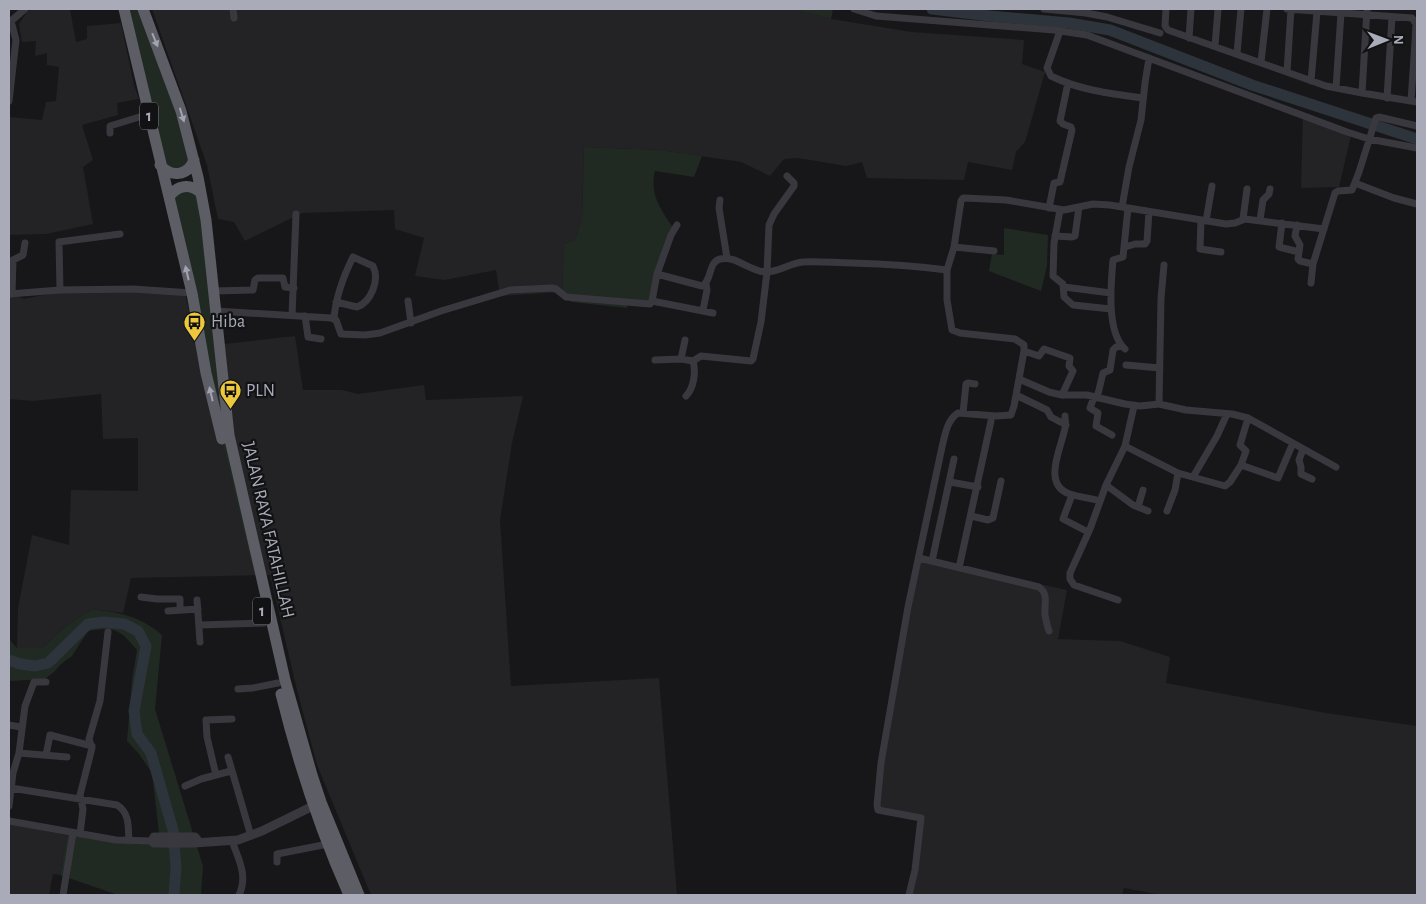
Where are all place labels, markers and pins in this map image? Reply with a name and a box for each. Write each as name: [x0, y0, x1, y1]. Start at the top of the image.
bus stop icon: Hiba: [183, 310, 207, 341]
place label: Hiba: [211, 313, 245, 331]
bus stop icon: PLN: [218, 379, 242, 410]
place label: PLN: [246, 382, 275, 400]

